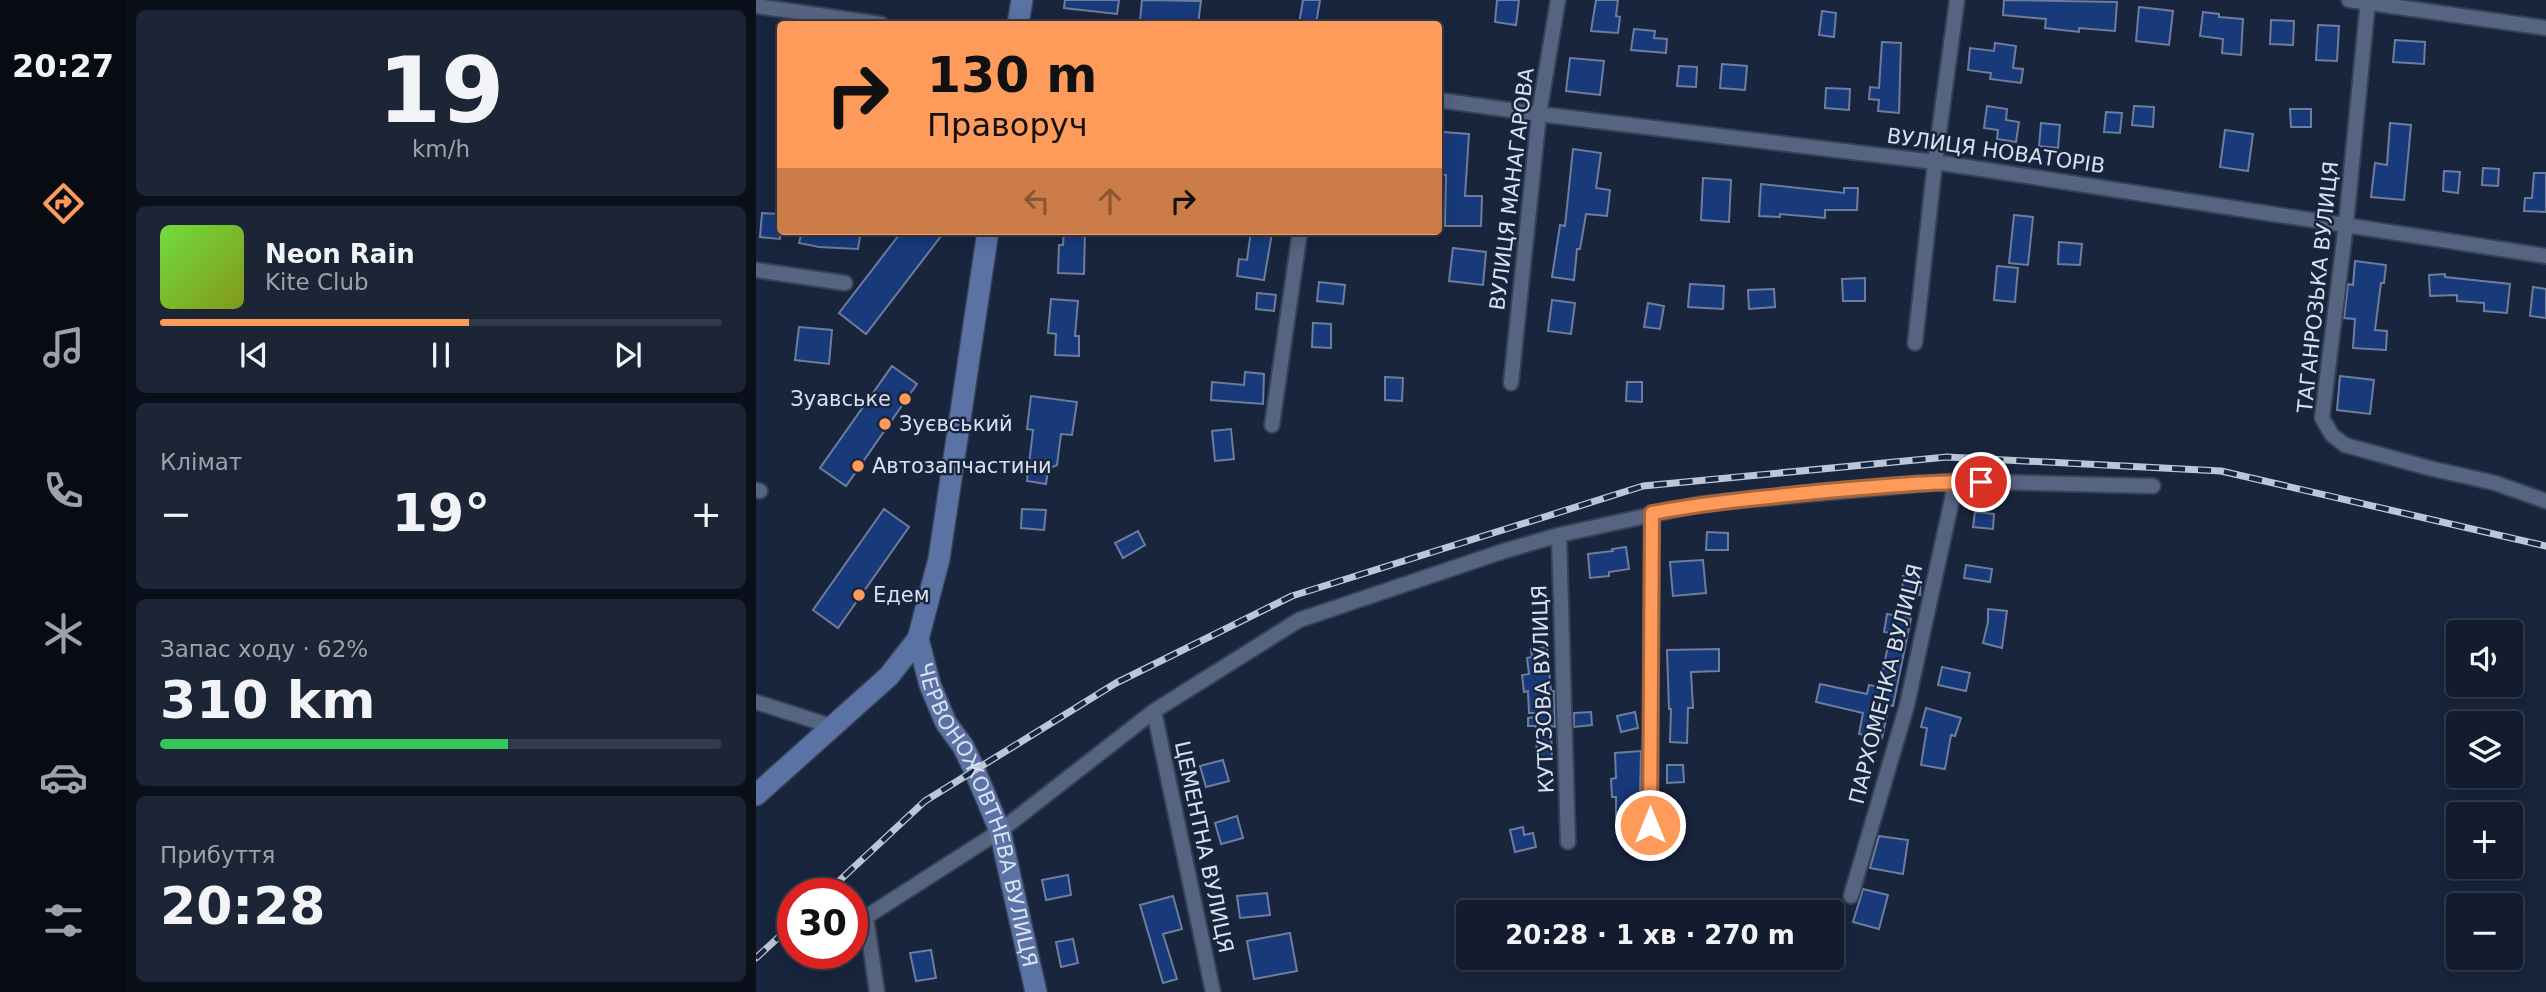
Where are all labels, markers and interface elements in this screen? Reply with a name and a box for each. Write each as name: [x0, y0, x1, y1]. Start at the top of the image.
text: 19: [378, 38, 504, 143]
text: 20:27: [12, 47, 114, 85]
text: 130 m: [927, 47, 1097, 104]
icon: right: [812, 49, 903, 140]
street label: ВУЛИЦЯ МАНАГАРОВА: [1485, 66, 1539, 312]
text: Праворуч: [927, 106, 1088, 144]
street label: ВУЛИЦЯ НОВАТОРІВ: [1885, 124, 2107, 178]
text: km/h: [412, 136, 470, 162]
street label: ТАГАНРОЗЬКА ВУЛИЦЯ: [2293, 160, 2343, 415]
icon: directions: [39, 179, 88, 228]
icon: left: [1018, 182, 1056, 220]
icon: ahead: [1091, 182, 1129, 220]
icon: right: [1164, 182, 1202, 220]
text: Neon Rain: [265, 239, 415, 269]
text: Kite Club: [265, 269, 369, 295]
icon: music: [39, 323, 88, 372]
icon: previous: [235, 336, 273, 374]
icon: pause: [422, 336, 460, 374]
icon: next: [609, 336, 647, 374]
place label: Зуавське: [790, 387, 891, 411]
marker: Зуавське: [897, 391, 913, 407]
place label: Зуєвський: [899, 412, 1013, 436]
marker: Зуєвський: [877, 416, 893, 432]
text: Клімат: [160, 449, 242, 475]
pin: [1951, 452, 2011, 512]
place label: Автозапчастини: [872, 454, 1052, 478]
marker: Автозапчастини: [850, 458, 866, 474]
icon: arrive: [1962, 463, 2000, 501]
icon: phone: [39, 466, 88, 515]
text: 19°: [392, 483, 490, 543]
text: −: [160, 492, 192, 536]
text: +: [690, 492, 722, 536]
street label: ПАРХОМЕНКА ВУЛИЦЯ: [1845, 562, 1927, 806]
place label: Едем: [873, 583, 930, 607]
street label: КУТУЗОВА ВУЛИЦЯ: [1527, 584, 1559, 794]
marker: Едем: [851, 587, 867, 603]
icon: climate: [39, 609, 88, 658]
map controls: [2446, 620, 2523, 970]
button: sound: [2446, 620, 2523, 697]
text: Запас ходу · 62%: [160, 636, 368, 662]
street label: ЧЕРВОНОЖОВТНЕВА ВУЛИЦЯ: [913, 660, 1042, 969]
text: 310 km: [160, 670, 375, 730]
button: layers: [2446, 711, 2523, 788]
street label: ЦЕМЕНТНА ВУЛИЦЯ: [1170, 739, 1238, 955]
icon: car: [39, 753, 88, 802]
position arrow: [1613, 788, 1687, 862]
button: +: [2446, 802, 2523, 879]
text: Прибуття: [160, 842, 275, 868]
text: 20:28: [160, 876, 326, 936]
speed limit sign: 30: [777, 878, 868, 969]
button: −: [2446, 893, 2523, 970]
icon: filters: [39, 896, 88, 945]
text: 20:28 · 1 хв · 270 m: [1505, 920, 1795, 950]

